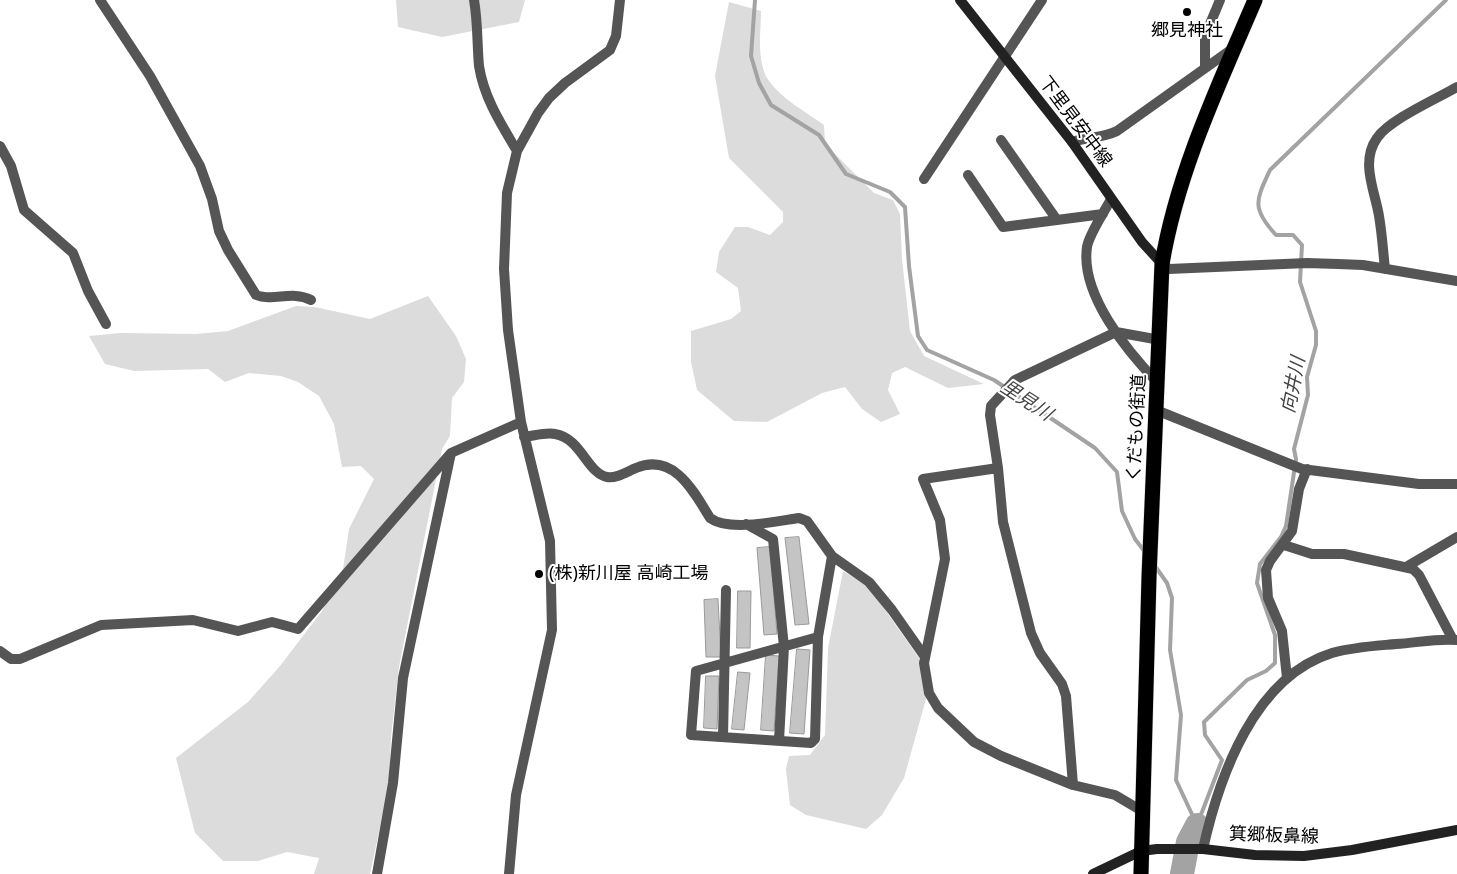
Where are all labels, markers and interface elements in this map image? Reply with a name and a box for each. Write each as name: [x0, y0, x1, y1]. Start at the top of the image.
marker: 郷見神社: [1181, 6, 1193, 18]
place label: 郷見神社: [1151, 20, 1223, 42]
street label: 下里見安中線: [1034, 72, 1116, 172]
water label: 向井川: [1277, 355, 1311, 415]
street label: くだもの街道: [1123, 374, 1151, 482]
water label: 里見川: [996, 376, 1056, 426]
place label: (株)新川屋 高崎工場: [549, 563, 708, 585]
marker: (株)新川屋 高崎工場: [533, 568, 545, 580]
street label: 箕郷板鼻線: [1229, 824, 1319, 848]

